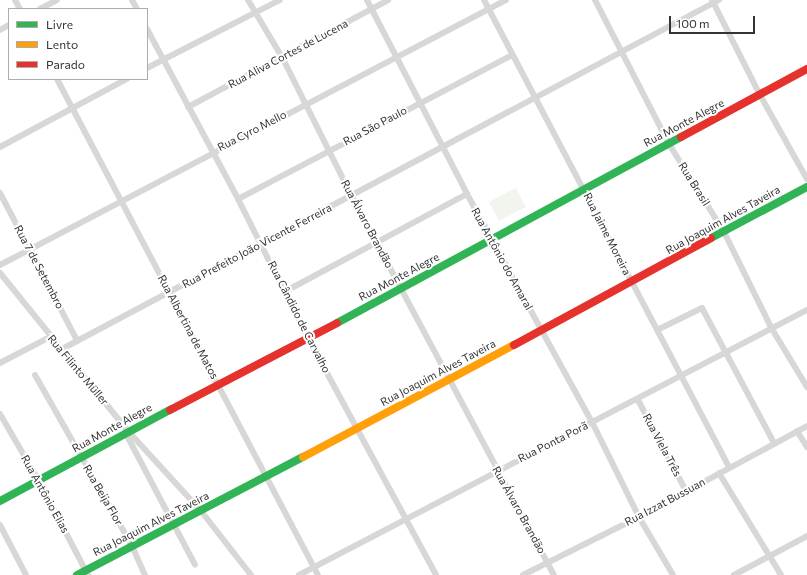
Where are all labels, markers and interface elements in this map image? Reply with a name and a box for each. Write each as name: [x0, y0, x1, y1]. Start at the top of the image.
legend: [8, 8, 148, 80]
scale bar: [671, 8, 757, 34]
text: 100 m: [676, 16, 710, 30]
text: Livre: [46, 17, 73, 31]
street label: Rua Aliva Cortes de Lucena: [226, 17, 350, 91]
text: Lento: [46, 37, 78, 51]
text: Parado: [46, 57, 85, 71]
street label: Rua Monte Alegre: [642, 96, 726, 150]
street label: Rua São Paulo: [341, 104, 409, 148]
street label: Rua Cyro Mello: [215, 108, 289, 154]
street label: Rua Brasil: [675, 160, 713, 208]
street label: Rua Álvaro Brandão: [338, 178, 396, 270]
street label: Rua Joaquim Alves Taveira: [664, 183, 782, 257]
street label: Rua Jaime Moreira: [581, 191, 633, 277]
street label: Rua Prefeito João Vicente Ferreira: [180, 201, 334, 291]
street label: Rua Antônio do Amaral: [468, 206, 536, 312]
street label: Rua 7 de Setembro: [11, 223, 67, 311]
street label: Rua Monte Alegre: [357, 250, 441, 304]
street label: Rua Cândido de Carvalho: [265, 259, 333, 375]
street label: Rua Albertina de Matos: [155, 273, 221, 381]
street label: Rua Filinto Müller: [45, 332, 111, 408]
street label: Rua Joaquim Alves Taveira: [378, 337, 498, 409]
street label: Rua Monte Alegre: [70, 401, 154, 455]
street label: Rua Viela Três: [640, 411, 684, 479]
street label: Rua Ponta Porã: [516, 419, 590, 465]
street label: Rua Antônio Elias: [18, 453, 72, 535]
street label: Rua Beija Flor: [80, 462, 126, 528]
street label: Rua Álvaro Brandão: [489, 464, 549, 556]
street label: Rua Izzat Bussuan: [623, 475, 707, 529]
street label: Rua Joaquim Alves Taveira: [91, 489, 211, 559]

